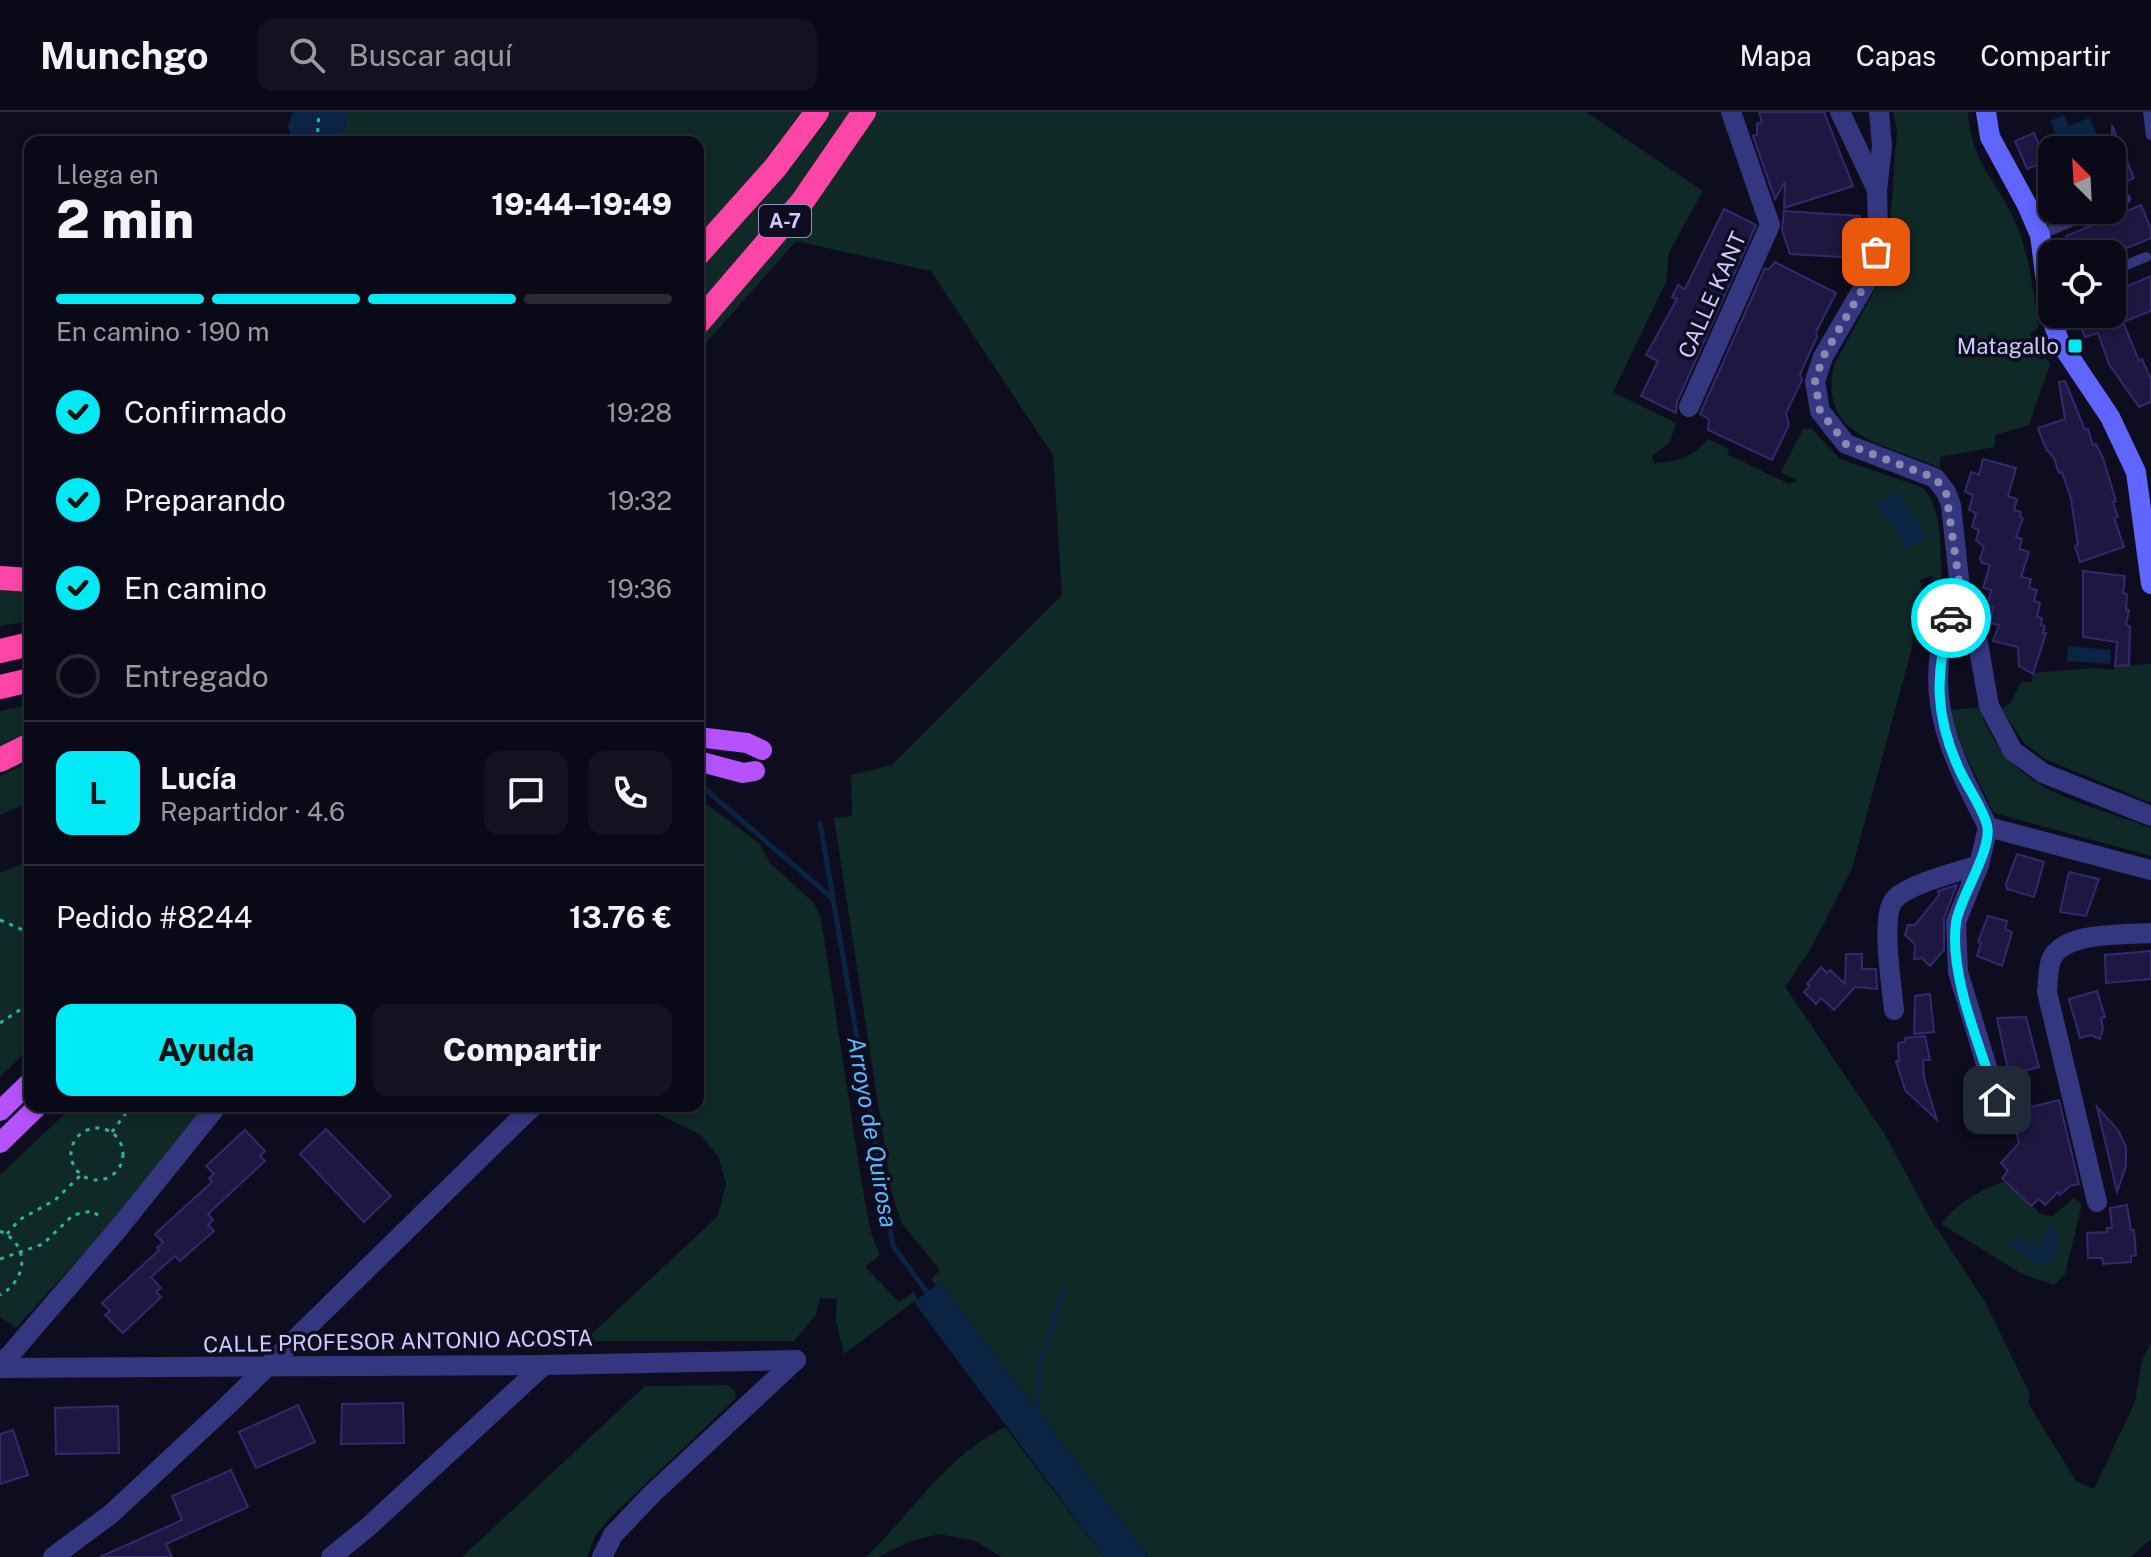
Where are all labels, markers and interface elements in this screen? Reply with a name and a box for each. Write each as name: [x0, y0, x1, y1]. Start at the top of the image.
search box: [257, 19, 817, 91]
text: Munchgo: [40, 33, 209, 78]
icon: search: [285, 33, 329, 77]
text: Buscar aquí: [349, 37, 512, 73]
text: Mapa: [1739, 39, 1812, 72]
text: Capas: [1856, 39, 1936, 72]
text: Compartir: [1980, 39, 2111, 72]
north arrow: [2038, 136, 2126, 224]
map controls: [2038, 136, 2126, 328]
text: Llega en: [56, 159, 159, 190]
text: 19:44–19:49: [491, 186, 672, 222]
text: 2 min: [56, 189, 194, 250]
road number: A-7: [759, 205, 811, 237]
pin: [1842, 218, 1910, 286]
street label: CALLE KANT: [1673, 228, 1751, 362]
icon: bag: [1854, 230, 1898, 274]
button: locate: [2038, 240, 2126, 328]
text: En camino · 190 m: [56, 316, 270, 347]
place label: Matagallo: [1957, 333, 2059, 359]
marker: Matagallo: [2066, 337, 2084, 355]
icon: check: [56, 390, 100, 434]
text: Confirmado: [124, 394, 287, 430]
text: 19:28: [606, 397, 672, 428]
icon: check: [56, 478, 100, 522]
text: Preparando: [124, 482, 286, 518]
text: 19:32: [607, 485, 672, 516]
icon: check: [56, 566, 100, 610]
text: En camino: [124, 570, 267, 606]
text: 19:36: [607, 573, 672, 604]
courier: [1911, 578, 1991, 658]
icon: car: [1929, 596, 1973, 640]
text: Entregado: [124, 658, 269, 694]
button: chat: [484, 751, 568, 835]
button: phone: [588, 751, 672, 835]
text: Lucía: [160, 760, 237, 796]
text: L: [89, 775, 107, 811]
text: Repartidor · 4.6: [160, 796, 345, 827]
text: Pedido #8244: [56, 899, 252, 935]
text: 13.76 €: [569, 899, 672, 935]
button: Ayuda: [56, 1004, 356, 1096]
button: Compartir: [372, 1004, 672, 1096]
water label: Arroyo de Quirosa: [842, 1034, 904, 1230]
pin: [1963, 1066, 2031, 1134]
icon: home: [1975, 1078, 2019, 1122]
street label: CALLE PROFESOR ANTONIO ACOSTA: [203, 1325, 593, 1357]

